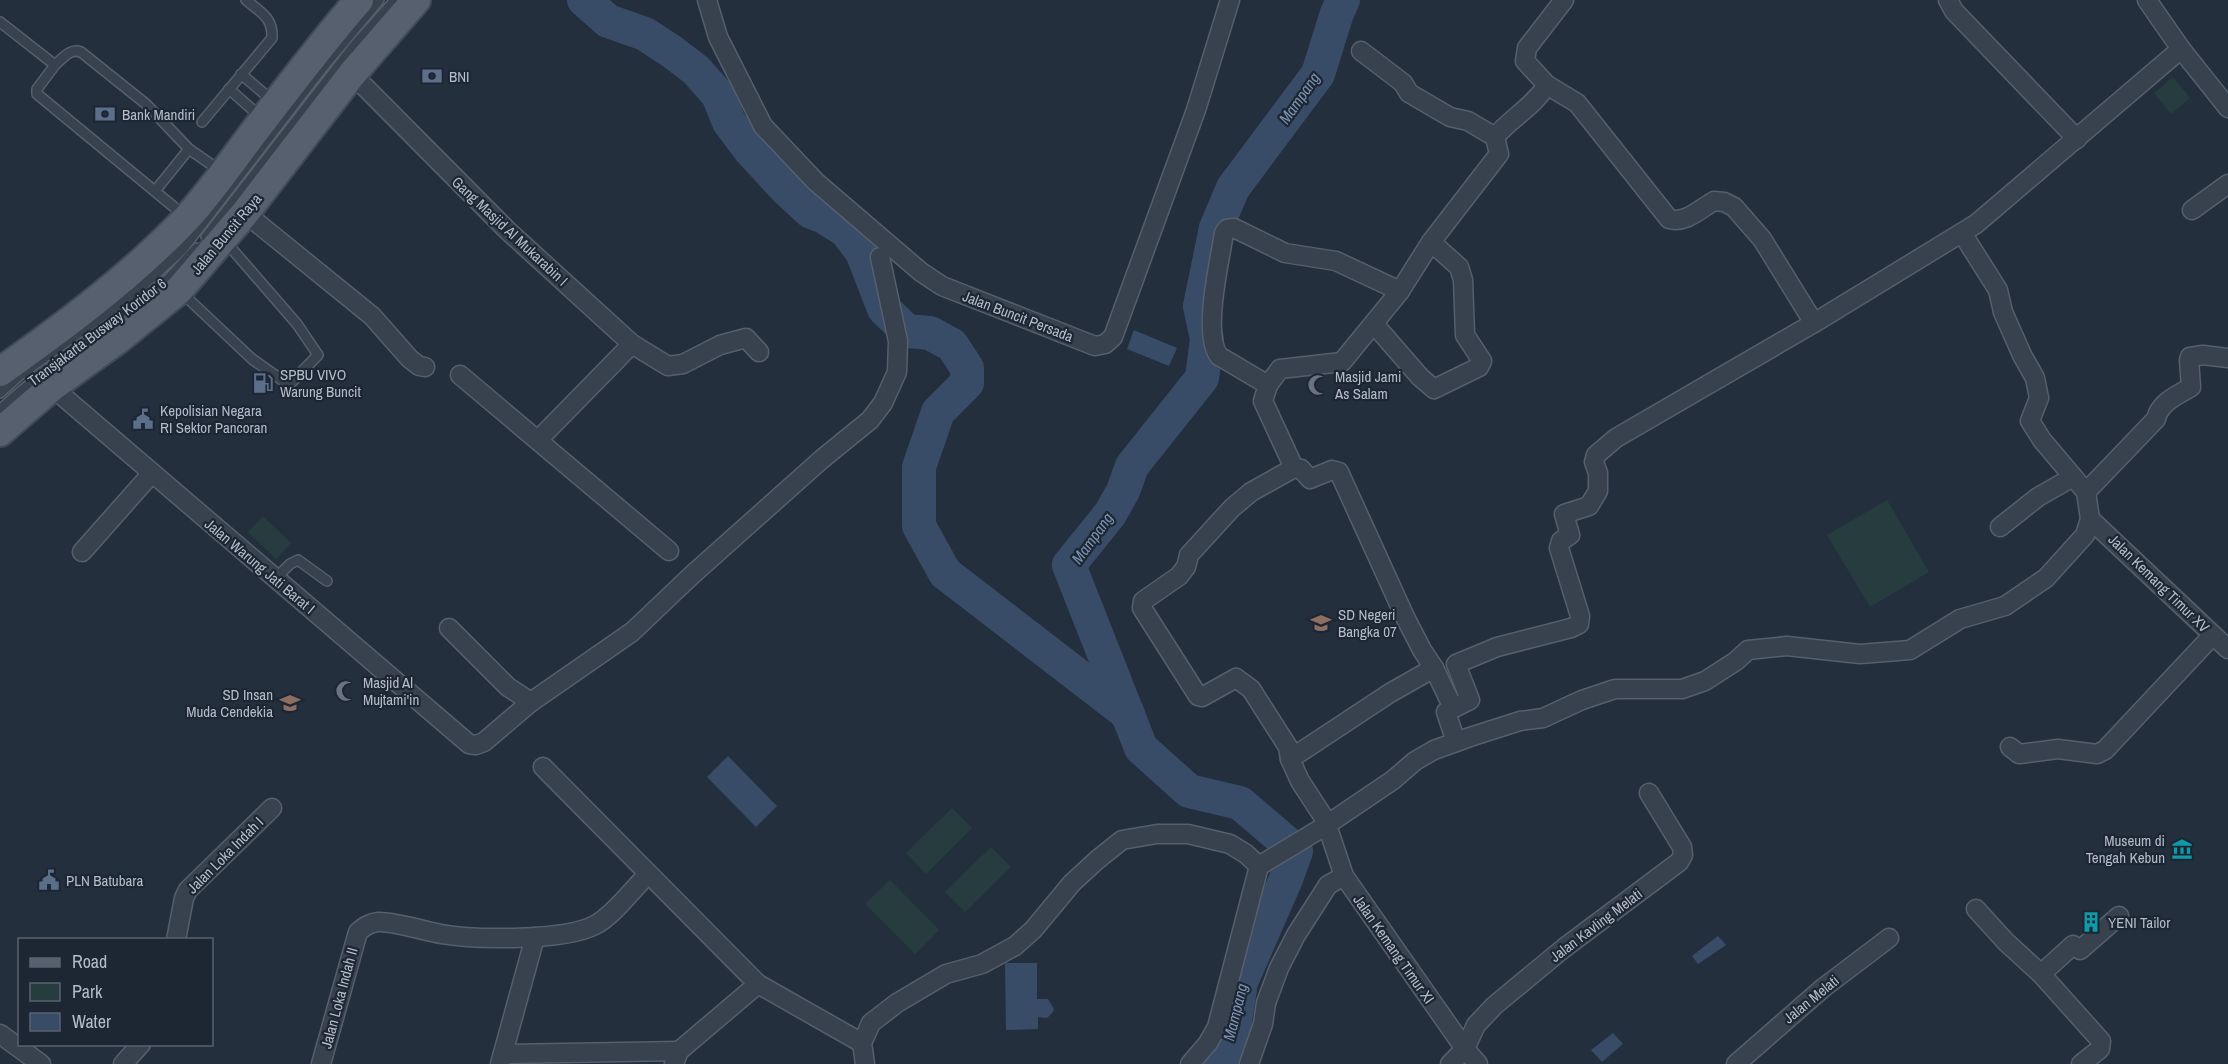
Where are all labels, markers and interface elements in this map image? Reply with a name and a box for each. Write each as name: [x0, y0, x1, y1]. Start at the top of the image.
bank icon: BNI: [420, 64, 444, 88]
place label: BNI: [449, 66, 470, 87]
water label: Mampang: [1273, 68, 1325, 128]
bank icon: Bank Mandiri: [93, 102, 117, 126]
place label: Bank Mandiri: [122, 104, 195, 125]
street label: Gang Masjid Al Mukarabin I: [447, 172, 573, 290]
street label: Jalan Buncit Raya: [186, 189, 266, 279]
street label: Transjakarta Busway Koridor 6: [23, 273, 171, 391]
street label: Jalan Buncit Persada: [960, 285, 1076, 347]
place label: SPBU VIVO Warung Buncit: [280, 364, 361, 402]
place label: Masjid Jami As Salam: [1334, 366, 1401, 404]
fuel station icon: SPBU VIVO Warung Buncit: [251, 371, 275, 395]
mosque icon: Masjid Jami As Salam: [1306, 373, 1330, 397]
place label: Kepolisian Negara RI Sektor Pancoran: [160, 400, 267, 438]
public building icon: Kepolisian Negara RI Sektor Pancoran: [131, 407, 155, 431]
water label: Mampang: [1066, 508, 1118, 568]
street label: Jalan Warung Jati Barat I: [200, 513, 320, 619]
street label: Jalan Kemang Timur XV: [2104, 529, 2215, 637]
place label: SD Negeri Bangka 07: [1338, 604, 1397, 642]
school or university icon: SD Negeri Bangka 07: [1309, 611, 1333, 635]
place label: Masjid Al Mujtami'in: [363, 672, 419, 710]
mosque icon: Masjid Al Mujtami'in: [334, 679, 358, 703]
place label: SD Insan Muda Cendekia: [186, 684, 273, 722]
school or university icon: SD Insan Muda Cendekia: [278, 691, 302, 715]
street label: Jalan Loka Indah I: [182, 812, 268, 898]
place label: Museum di Tengah Kebun: [2086, 830, 2165, 868]
museum icon: Museum di Tengah Kebun: [2170, 837, 2194, 861]
public building icon: PLN Batubara: [37, 868, 61, 892]
place label: PLN Batubara: [66, 870, 143, 891]
street label: Jalan Kavling Melati: [1545, 883, 1647, 967]
street label: Jalan Kemang Timur XI: [1348, 890, 1440, 1008]
building icon: YENI Tailor: [2079, 910, 2103, 934]
place label: YENI Tailor: [2108, 912, 2170, 933]
legend: [18, 938, 213, 1046]
street label: Jalan Loka Indah II: [315, 945, 363, 1051]
text: Road: [72, 949, 107, 974]
street label: Jalan Melati: [1779, 970, 1843, 1028]
text: Park: [72, 979, 103, 1004]
water label: Mampang: [1217, 981, 1253, 1043]
text: Water: [72, 1009, 111, 1034]

